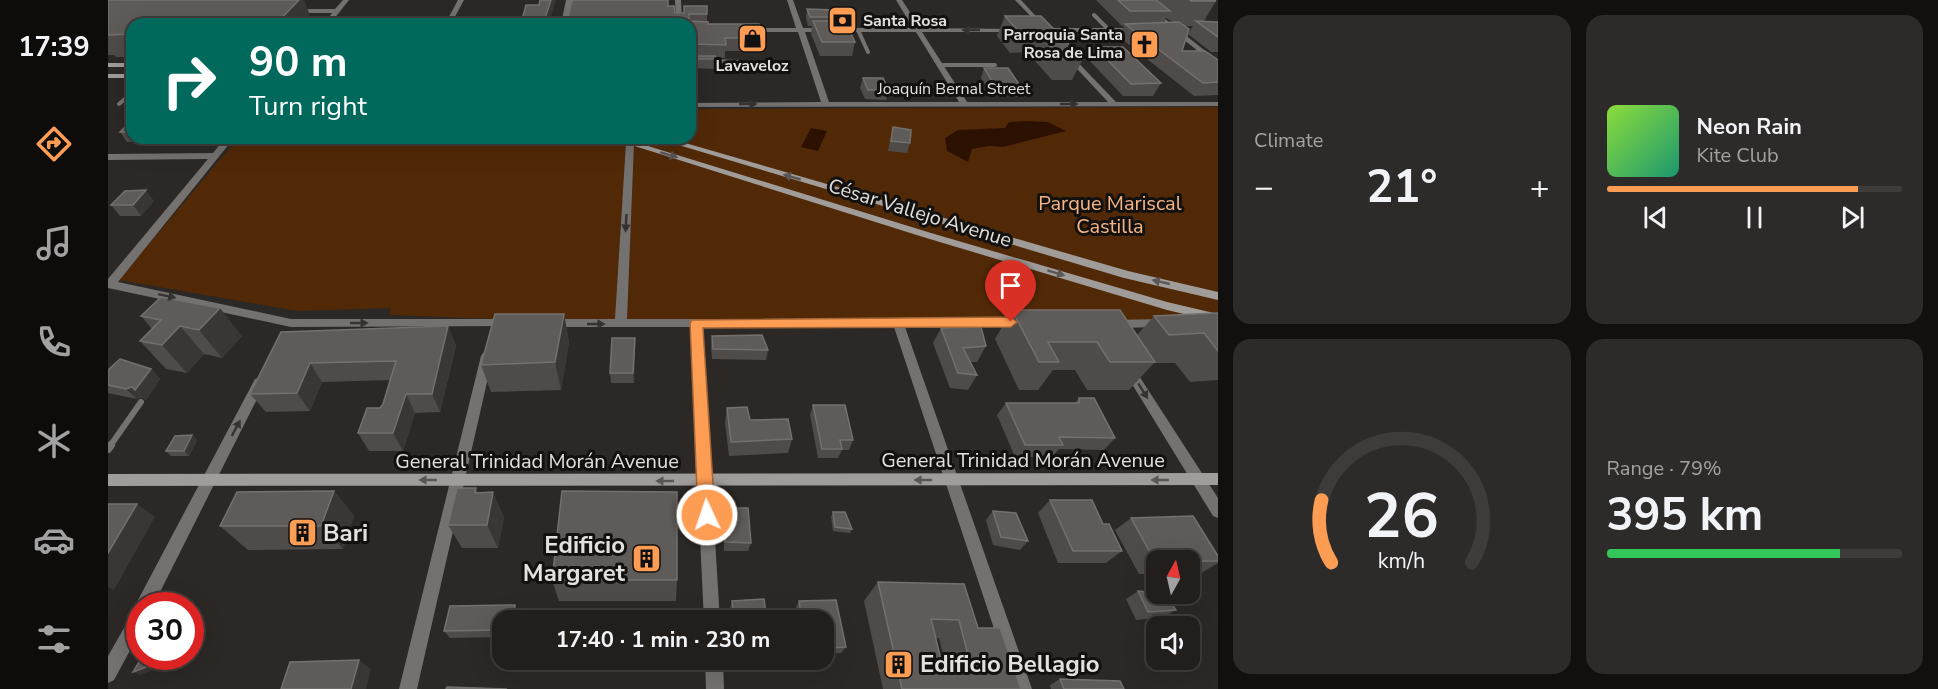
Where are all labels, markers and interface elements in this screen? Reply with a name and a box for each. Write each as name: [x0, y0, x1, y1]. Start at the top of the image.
bank icon: Santa Rosa: [826, 5, 858, 37]
place label: Santa Rosa: [863, 10, 947, 32]
shop icon: Lavaveloz: [736, 22, 768, 54]
place label: Parroquia Santa Rosa de Lima: [1003, 24, 1123, 64]
one-way arrow: [961, 25, 980, 35]
church icon: Parroquia Santa Rosa de Lima: [1128, 28, 1160, 60]
text: 17:39: [18, 29, 90, 66]
text: 90 m: [249, 34, 348, 91]
icon: right: [150, 42, 228, 120]
place label: Lavaveloz: [715, 55, 789, 77]
street label: Joaquín Bernal Street: [877, 78, 1031, 100]
text: Turn right: [249, 88, 367, 125]
one-way arrow: [739, 99, 758, 109]
one-way arrow: [1060, 99, 1079, 109]
text: Neon Rain: [1697, 112, 1802, 142]
icon: directions: [33, 123, 75, 165]
text: Climate: [1254, 127, 1323, 154]
text: Kite Club: [1697, 142, 1779, 169]
one-way arrow: [660, 151, 678, 160]
text: 21°: [1366, 157, 1437, 218]
text: −: [1254, 165, 1274, 210]
text: +: [1530, 165, 1550, 210]
one-way arrow: [783, 171, 801, 181]
street label: César Vallejo Avenue: [825, 172, 1015, 254]
park label: Parque Mariscal Castilla: [1038, 190, 1182, 240]
icon: previous: [1639, 201, 1672, 234]
icon: pause: [1738, 201, 1771, 234]
icon: next: [1836, 201, 1869, 234]
one-way arrow: [621, 213, 630, 232]
icon: music: [33, 222, 75, 264]
pin: [985, 260, 1036, 322]
icon: arrive: [994, 269, 1027, 302]
one-way arrow: [1047, 269, 1065, 278]
one-way arrow: [1152, 277, 1170, 287]
one-way arrow: [158, 292, 176, 302]
one-way arrow: [350, 318, 369, 328]
one-way arrow: [587, 319, 606, 328]
icon: phone: [33, 321, 75, 363]
one-way arrow: [1137, 383, 1148, 399]
icon: climate: [33, 420, 75, 462]
one-way arrow: [231, 420, 241, 437]
street label: General Trinidad Morán Avenue: [881, 447, 1165, 474]
street label: General Trinidad Morán Avenue: [395, 448, 679, 475]
text: Range · 79%: [1607, 455, 1722, 482]
text: 26: [1364, 474, 1439, 559]
one-way arrow: [418, 475, 437, 485]
one-way arrow: [913, 475, 932, 485]
one-way arrow: [1150, 475, 1169, 485]
one-way arrow: [655, 476, 674, 485]
position arrow: [675, 483, 739, 547]
text: 395 km: [1607, 485, 1763, 546]
building icon: Bari: [286, 517, 318, 549]
place label: Bari: [323, 517, 368, 549]
icon: car: [33, 519, 75, 561]
place label: Edificio Margaret: [523, 529, 626, 589]
building icon: Edificio Margaret: [630, 543, 662, 575]
text: km/h: [1378, 547, 1425, 577]
north arrow: [1146, 550, 1200, 604]
map controls: [1146, 550, 1200, 670]
speed limit sign: 30: [126, 592, 204, 670]
button: sound: [1146, 616, 1200, 670]
icon: filters: [33, 618, 75, 660]
text: 17:40 · 1 min · 230 m: [556, 625, 770, 655]
building icon: Edificio Bellagio: [883, 648, 915, 680]
place label: Edificio Bellagio: [920, 648, 1100, 680]

